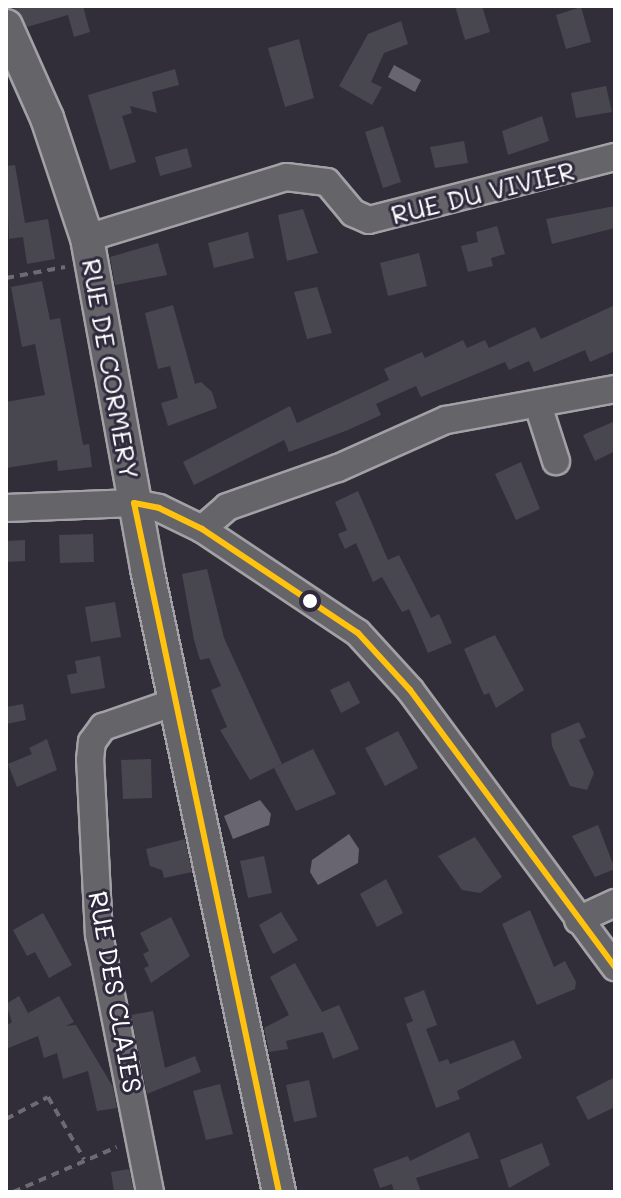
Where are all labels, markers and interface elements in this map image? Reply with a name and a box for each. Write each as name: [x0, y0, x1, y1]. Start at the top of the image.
street label: RUE DU VIVIER: [388, 155, 578, 231]
street label: RUE DE CORMERY: [75, 256, 145, 482]
unlabelled marker: [302, 593, 318, 609]
street label: RUE DES CLAIES: [82, 889, 148, 1095]

